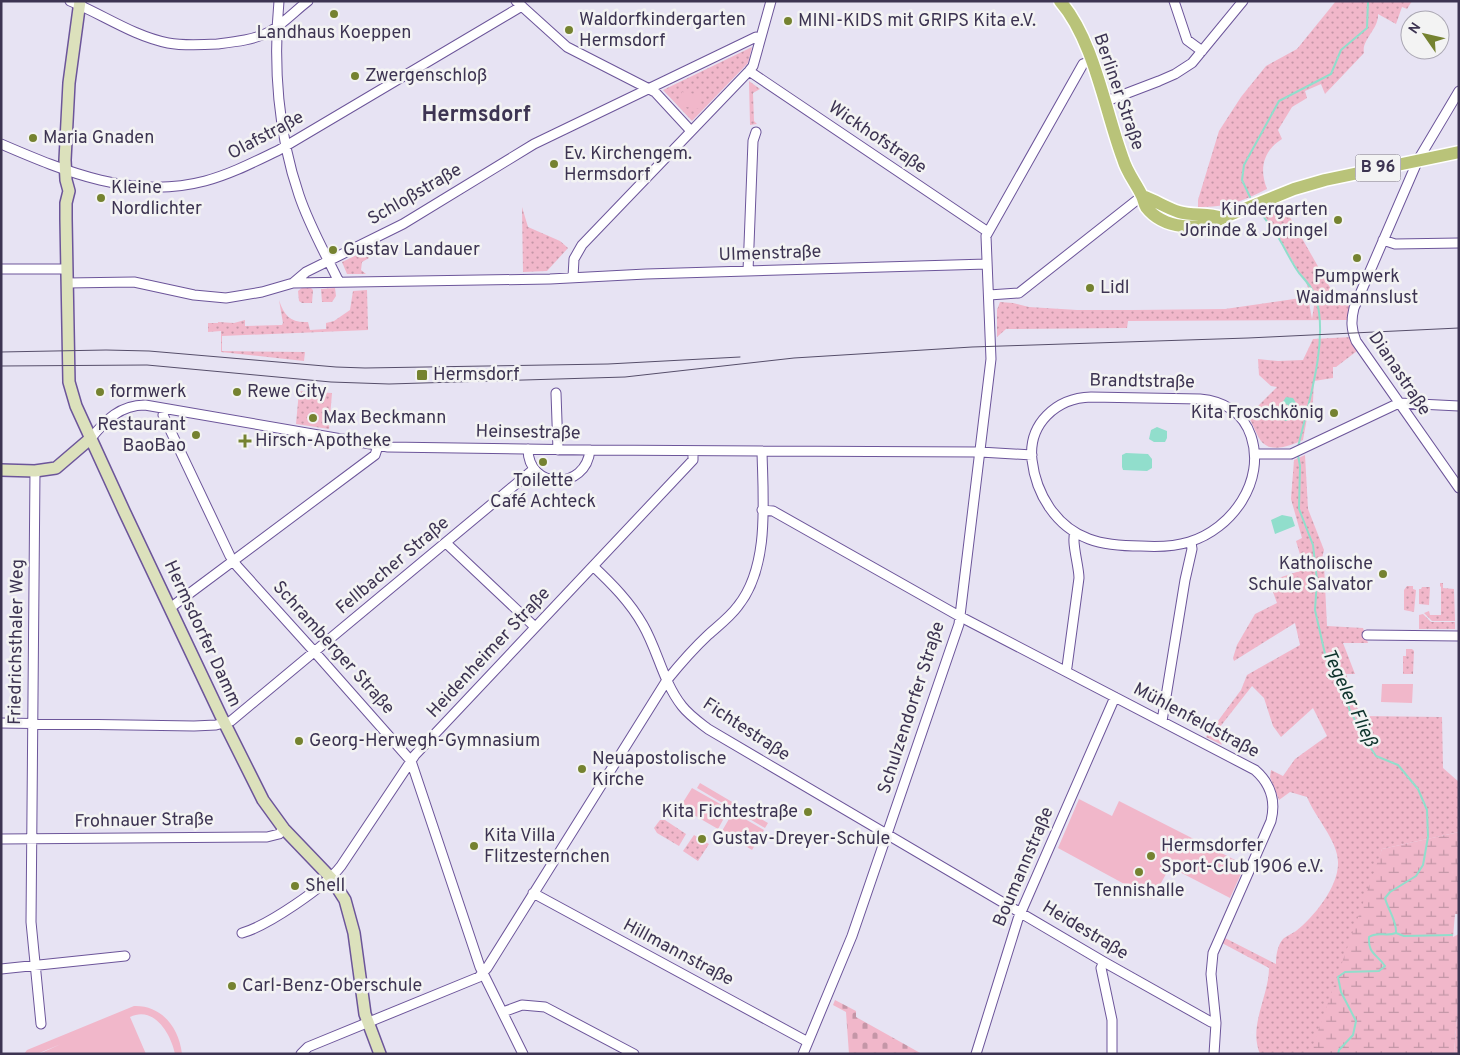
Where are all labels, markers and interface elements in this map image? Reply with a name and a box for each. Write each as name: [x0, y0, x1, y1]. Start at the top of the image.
marker: Landhaus Koeppen: [328, 8, 340, 20]
place label: Waldorfkindergarten Hermsdorf: [579, 9, 746, 53]
place label: MINI-KIDS mit GRIPS Kita e.V.: [798, 10, 1036, 33]
north arrow: [1400, 10, 1450, 60]
marker: MINI-KIDS mit GRIPS Kita e.V.: [782, 15, 794, 27]
text: N: [1406, 20, 1425, 37]
place label: Landhaus Koeppen: [257, 22, 411, 45]
marker: Waldorfkindergarten Hermsdorf: [563, 24, 575, 36]
street label: Berliner Straße: [1087, 31, 1149, 153]
place label: Zwergenschloß: [365, 65, 487, 88]
marker: Zwergenschloß: [349, 70, 361, 82]
street label: Wickhofstraße: [823, 97, 931, 179]
district label: Hermsdorf: [421, 102, 531, 129]
street label: Olafstraße: [224, 106, 308, 166]
place label: Maria Gnaden: [43, 127, 154, 150]
marker: Maria Gnaden: [27, 132, 39, 144]
place label: Ev. Kirchengem. Hermsdorf: [564, 143, 692, 187]
road number: B 96: [1356, 154, 1400, 182]
marker: Ev. Kirchengem. Hermsdorf: [548, 158, 560, 170]
street label: Schloßstraße: [364, 159, 466, 231]
place label: Kleine Nordlichter: [111, 177, 202, 221]
marker: Kleine Nordlichter: [95, 192, 107, 204]
place label: Kindergarten Jorinde & Joringel: [1180, 199, 1328, 243]
marker: Kindergarten Jorinde & Joringel: [1332, 214, 1344, 226]
place label: Gustav Landauer: [343, 239, 480, 262]
street label: Ulmenstraße: [718, 241, 822, 267]
marker: Gustav Landauer: [327, 244, 339, 256]
marker: Pumpwerk Waidmannslust: [1351, 252, 1363, 264]
place label: Pumpwerk Waidmannslust: [1296, 266, 1418, 310]
place label: Lidl: [1100, 277, 1129, 300]
marker: Lidl: [1084, 282, 1096, 294]
street label: Dianastraße: [1363, 328, 1435, 420]
place label: Hermsdorf: [433, 364, 519, 387]
marker: Hermsdorf: [415, 368, 429, 382]
street label: Brandtstraße: [1089, 370, 1195, 394]
place label: formwerk: [110, 381, 187, 404]
place label: Rewe City: [247, 381, 327, 404]
marker: formwerk: [94, 386, 106, 398]
marker: Rewe City: [231, 386, 243, 398]
place label: Kita Froschkönig: [1191, 402, 1324, 425]
place label: Max Beckmann: [323, 407, 446, 430]
marker: Kita Froschkönig: [1328, 407, 1340, 419]
marker: Max Beckmann: [307, 412, 319, 424]
place label: Restaurant BaoBao: [97, 414, 186, 458]
street label: Heinsestraße: [475, 421, 581, 445]
marker: Restaurant BaoBao: [190, 429, 202, 441]
place label: Hirsch-Apotheke: [255, 430, 391, 453]
marker: Hirsch-Apotheke: [239, 435, 251, 447]
marker: Toilette Café Achteck: [537, 456, 549, 468]
place label: Toilette Café Achteck: [490, 470, 596, 514]
street label: Fellbacher Straße: [332, 512, 454, 620]
place label: Katholische Schule Salvator: [1248, 553, 1373, 597]
street label: Hermsdorfer Damm: [158, 557, 246, 711]
street label: Friedrichsthaler Weg: [4, 559, 30, 725]
marker: Katholische Schule Salvator: [1377, 568, 1389, 580]
street label: Schramberger Straße: [267, 576, 399, 720]
street label: Heidenheimer Straße: [422, 583, 556, 723]
street label: Schulzendorfer Straße: [873, 619, 951, 797]
water label: Tegeler Fließ: [1316, 645, 1382, 751]
street label: Mühlenfeldstraße: [1129, 678, 1263, 764]
street label: Fichtestraße: [698, 693, 794, 767]
place label: Georg-Herwegh-Gymnasium: [309, 730, 540, 753]
marker: Georg-Herwegh-Gymnasium: [293, 735, 305, 747]
place label: Neuapostolische Kirche: [592, 748, 726, 792]
marker: Neuapostolische Kirche: [576, 763, 588, 775]
place label: Kita Fichtestraße: [661, 801, 798, 824]
street label: Boumannstraße: [988, 804, 1060, 930]
marker: Kita Fichtestraße: [802, 806, 814, 818]
street label: Frohnauer Straße: [74, 808, 214, 834]
place label: Kita Villa Flitzesternchen: [484, 825, 610, 869]
place label: Gustav-Dreyer-Schule: [712, 828, 890, 851]
marker: Gustav-Dreyer-Schule: [696, 833, 708, 845]
place label: Hermsdorfer Sport-Club 1906 e.V.: [1161, 835, 1323, 879]
marker: Kita Villa Flitzesternchen: [468, 840, 480, 852]
marker: Hermsdorfer Sport-Club 1906 e.V.: [1145, 850, 1157, 862]
marker: Tennishalle: [1133, 866, 1145, 878]
place label: Shell: [305, 875, 345, 898]
marker: Shell: [289, 880, 301, 892]
place label: Tennishalle: [1093, 880, 1185, 903]
street label: Heidestraße: [1038, 896, 1132, 966]
street label: Hillmannstraße: [619, 914, 737, 992]
place label: Carl-Benz-Oberschule: [242, 975, 422, 998]
marker: Carl-Benz-Oberschule: [226, 980, 238, 992]

